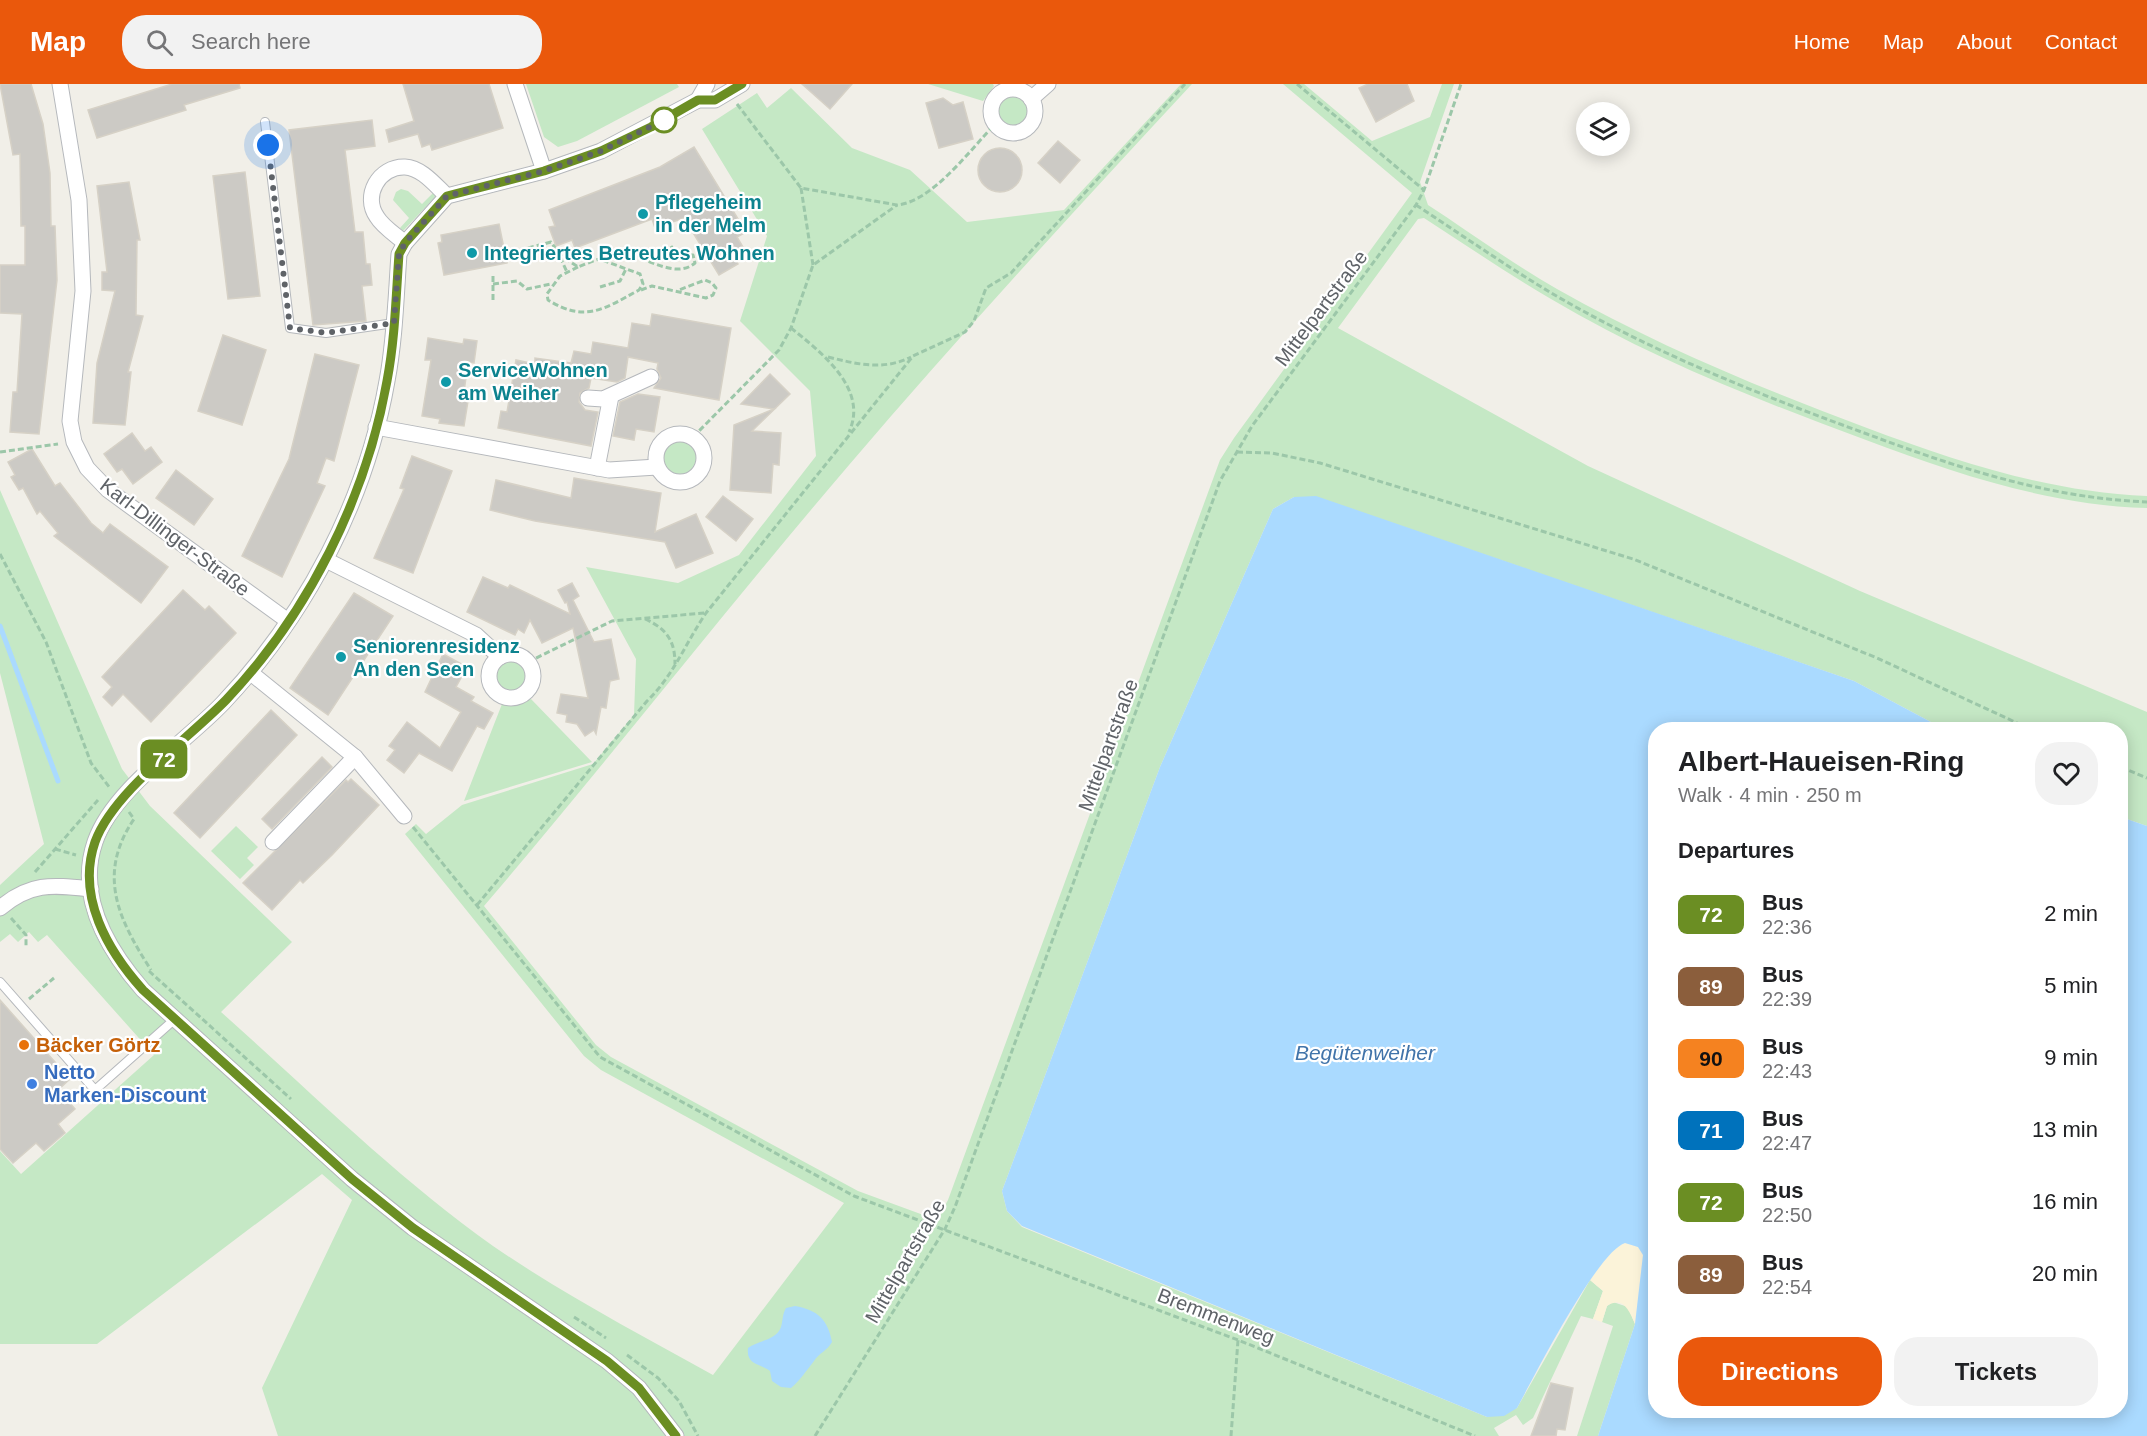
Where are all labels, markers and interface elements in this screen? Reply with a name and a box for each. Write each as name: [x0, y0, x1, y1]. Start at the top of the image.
search box: [122, 15, 542, 69]
text: Map: [30, 26, 86, 57]
icon: search: [143, 26, 176, 59]
text: Search here: [191, 29, 311, 54]
text: Home: [1794, 30, 1850, 53]
text: Map: [1883, 30, 1924, 53]
text: About: [1957, 30, 2012, 53]
text: Contact: [2045, 30, 2117, 53]
map controls: [1576, 102, 1630, 156]
button: layers: [1576, 102, 1630, 156]
unlabelled marker: [651, 107, 677, 133]
your location: [253, 130, 283, 160]
place label: Pflegeheim in der Melm: [655, 191, 766, 236]
marker: Pflegeheim in der Melm: [636, 207, 650, 221]
place label: Integriertes Betreutes Wohnen: [484, 242, 775, 264]
marker: Integriertes Betreutes Wohnen: [465, 246, 479, 260]
street label: Mittelpartstraße: [1270, 246, 1372, 370]
place label: ServiceWohnen am Weiher: [458, 359, 608, 404]
marker: ServiceWohnen am Weiher: [439, 375, 453, 389]
street label: Karl-Dillinger-Straße: [96, 474, 254, 600]
place label: Seniorenresidenz An den Seen: [353, 635, 520, 680]
marker: Seniorenresidenz An den Seen: [334, 650, 348, 664]
street label: Mittelpartstraße: [1074, 676, 1142, 814]
line badge: 72: [137, 740, 191, 778]
button: heart: [2035, 742, 2098, 805]
text: Albert-Haueisen-Ring: [1678, 746, 1964, 777]
text: 72: [152, 748, 176, 771]
text: Walk · 4 min · 250 m: [1678, 784, 1862, 806]
text: Departures: [1678, 838, 1794, 863]
text: Bus: [1762, 890, 1804, 915]
text: 2 min: [2044, 901, 2098, 926]
text: 72: [1699, 903, 1723, 926]
text: 22:36: [1762, 916, 1812, 938]
text: Bus: [1762, 962, 1804, 987]
text: 5 min: [2044, 973, 2098, 998]
text: 89: [1699, 975, 1723, 998]
text: 22:39: [1762, 988, 1812, 1010]
place label: Bäcker Görtz: [36, 1034, 161, 1056]
text: Bus: [1762, 1034, 1804, 1059]
marker: Bäcker Görtz: [17, 1038, 31, 1052]
water label: Begütenweiher: [1295, 1041, 1436, 1064]
text: 9 min: [2044, 1045, 2098, 1070]
text: 90: [1699, 1047, 1723, 1070]
text: 22:43: [1762, 1060, 1812, 1082]
place label: Netto Marken-Discount: [44, 1061, 207, 1106]
marker: Netto Marken-Discount: [25, 1077, 39, 1091]
text: Bus: [1762, 1106, 1804, 1131]
text: 13 min: [2032, 1117, 2098, 1142]
text: 71: [1699, 1119, 1723, 1142]
text: 22:47: [1762, 1132, 1812, 1154]
text: Bus: [1762, 1178, 1804, 1203]
text: 16 min: [2032, 1189, 2098, 1214]
text: 72: [1699, 1191, 1723, 1214]
street label: Mittelpartstraße: [861, 1195, 949, 1327]
text: 22:50: [1762, 1204, 1812, 1226]
text: Bus: [1762, 1250, 1804, 1275]
text: 20 min: [2032, 1261, 2098, 1286]
text: 89: [1699, 1263, 1723, 1286]
text: 22:54: [1762, 1276, 1812, 1298]
street label: Bremmenweg: [1154, 1284, 1278, 1348]
button: Directions: [1678, 1337, 1882, 1406]
button: Tickets: [1894, 1337, 2098, 1406]

